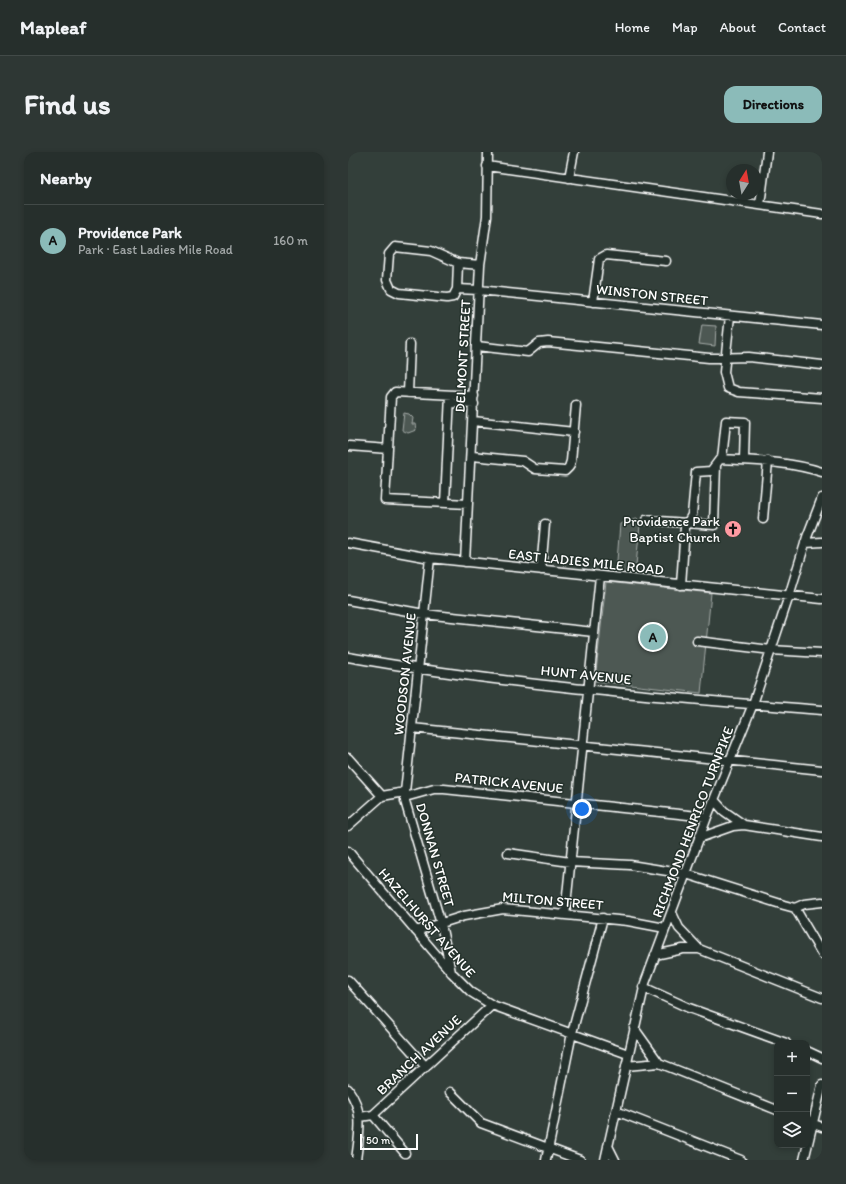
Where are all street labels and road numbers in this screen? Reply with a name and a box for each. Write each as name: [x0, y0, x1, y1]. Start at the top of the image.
street label: WINSTON STREET: [595, 281, 709, 309]
street label: DELMONT STREET: [452, 299, 474, 413]
street label: EAST LADIES MILE ROAD: [508, 545, 664, 579]
street label: WOODSON AVENUE: [390, 612, 420, 736]
street label: HUNT AVENUE: [540, 662, 632, 688]
street label: RICHMOND HENRICO TURNPIKE: [649, 724, 737, 920]
street label: PATRICK AVENUE: [454, 769, 564, 797]
street label: DONNAN STREET: [412, 801, 458, 909]
street label: HAZELHURST AVENUE: [375, 865, 479, 981]
street label: MILTON STREET: [502, 888, 604, 914]
street label: BRANCH AVENUE: [373, 1011, 465, 1099]

